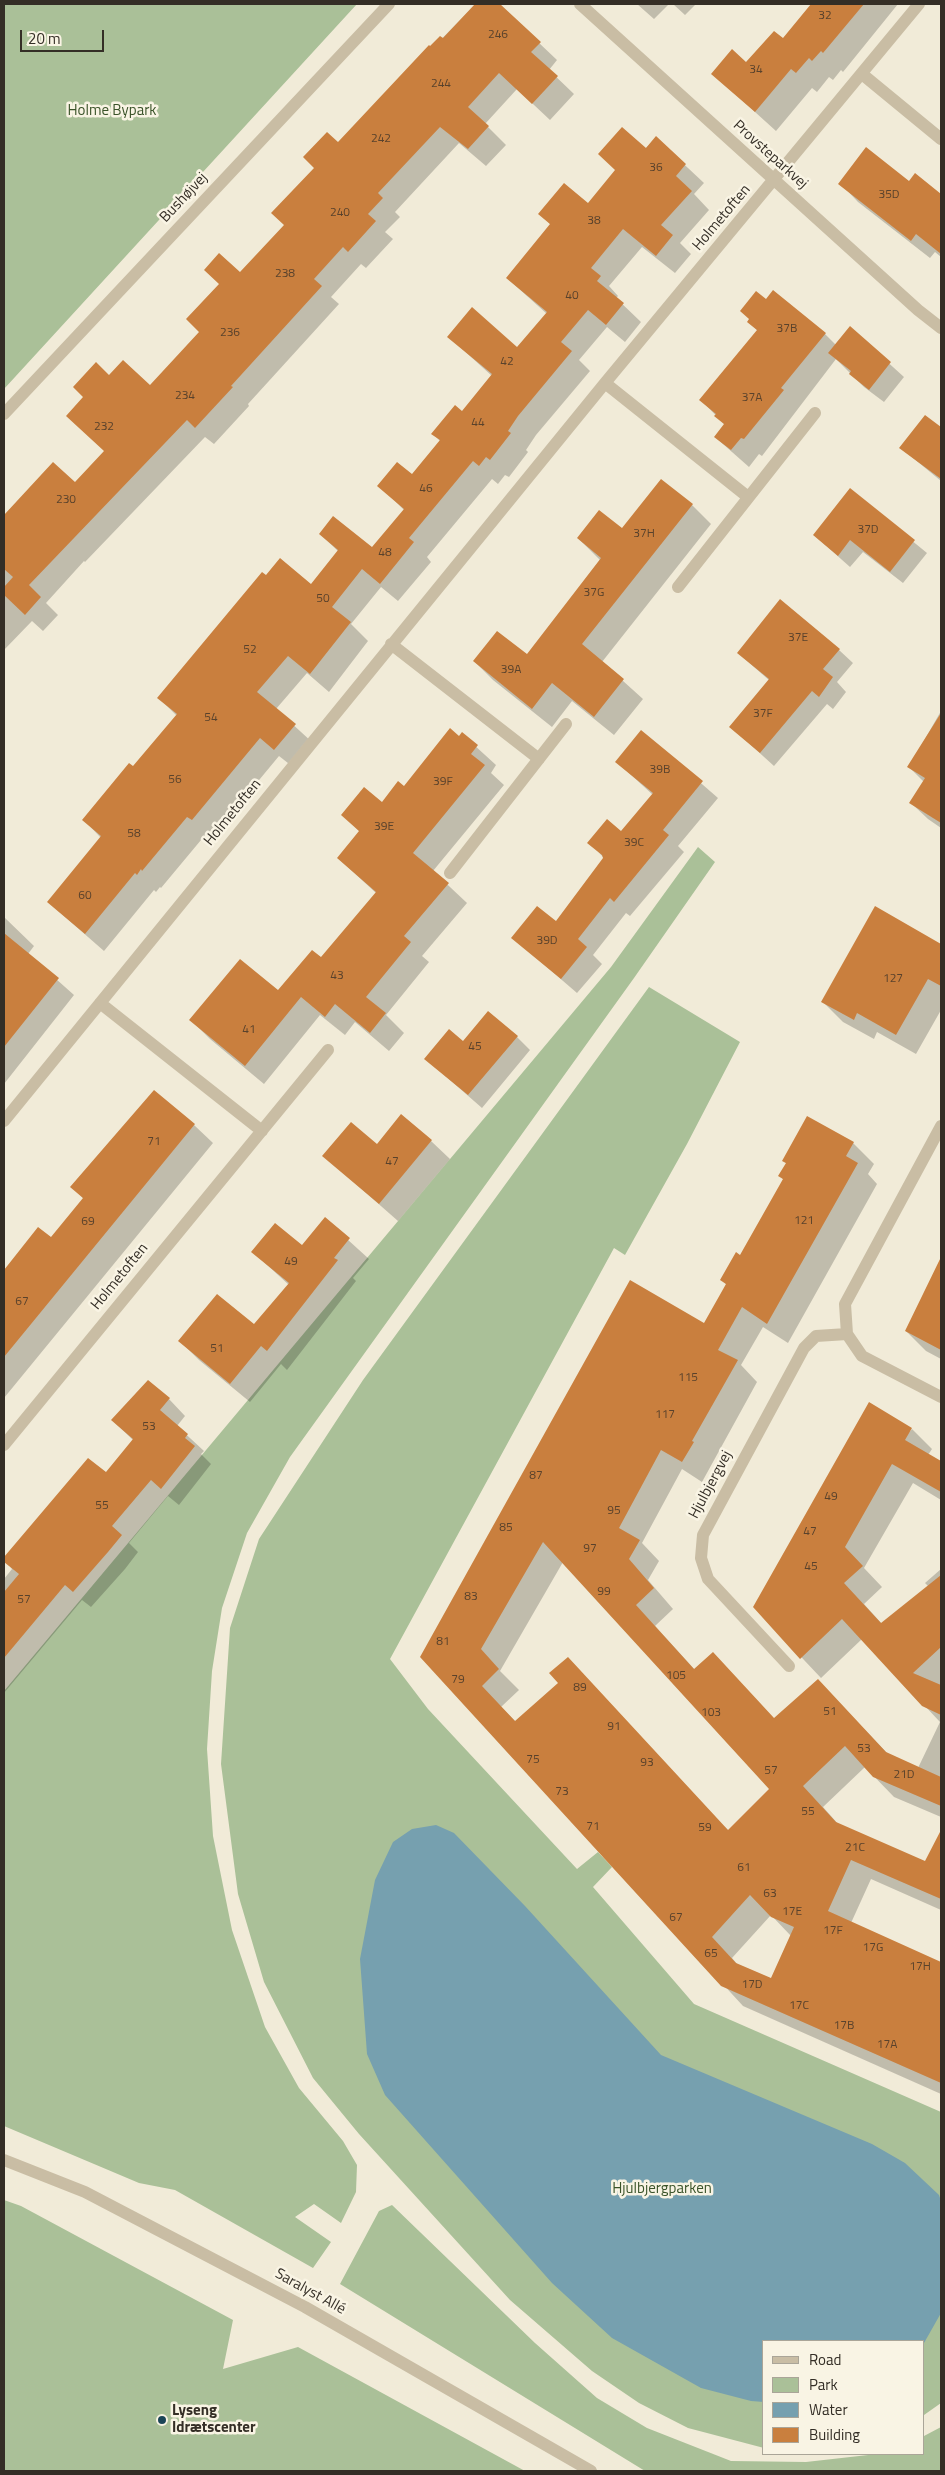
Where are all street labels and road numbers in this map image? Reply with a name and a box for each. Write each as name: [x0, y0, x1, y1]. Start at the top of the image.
street label: Provsteparkvej: [729, 117, 811, 193]
street label: Bushøjvej: [156, 169, 212, 227]
street label: Holmetoften: [689, 181, 755, 255]
street label: Holmetoften: [201, 776, 265, 850]
street label: Holmetoften: [88, 1240, 152, 1314]
street label: Hjulbjergvej: [686, 1448, 736, 1522]
street label: Saralyst Allé: [272, 2265, 348, 2319]

